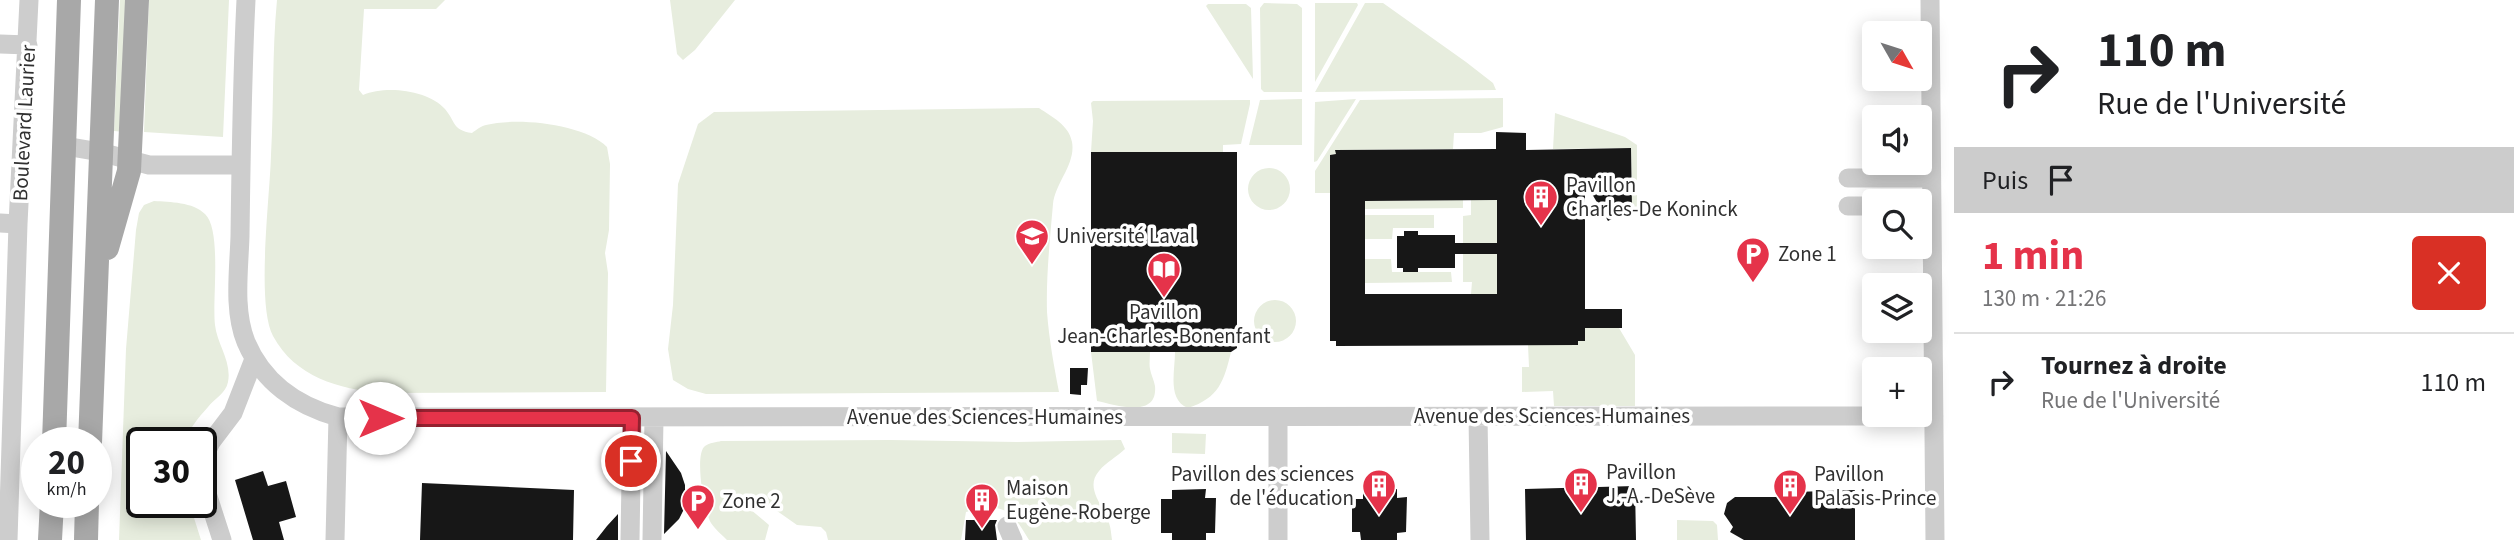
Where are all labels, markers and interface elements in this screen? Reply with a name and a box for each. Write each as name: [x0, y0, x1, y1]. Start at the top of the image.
text: 110 m: [2097, 16, 2226, 86]
north arrow: [1862, 21, 1932, 91]
map controls: [1862, 21, 1932, 427]
icon: right: [1982, 28, 2073, 119]
street label: Boulevard Laurier: [5, 43, 43, 202]
text: Rue de l'Université: [2097, 81, 2346, 127]
button: sound: [1862, 105, 1932, 175]
icon: arrive: [2042, 161, 2080, 199]
text: Puis: [1982, 162, 2028, 199]
place label: Pavillon Charles-De Koninck: [1566, 170, 1738, 224]
building icon: Pavillon Charles-De Koninck: [1522, 178, 1560, 227]
button: search: [1862, 189, 1932, 259]
school or university icon: Université Laval: [1013, 217, 1051, 266]
place label: Université Laval: [1056, 221, 1195, 251]
text: 1 min: [1982, 226, 2084, 286]
parking icon: Zone 1: [1734, 235, 1772, 284]
button: close: [2412, 236, 2486, 310]
place label: Zone 1: [1778, 239, 1837, 269]
library icon: Pavillon Jean-Charles-Bonenfant: [1145, 250, 1183, 299]
button: layers: [1862, 273, 1932, 343]
text: 130 m · 21:26: [1982, 282, 2106, 315]
place label: Pavillon Jean-Charles-Bonenfant: [1057, 297, 1271, 351]
text: Tournez à droite: [2041, 347, 2227, 384]
button: +: [1862, 357, 1932, 427]
icon: right: [1982, 363, 2020, 401]
text: 110 m: [2420, 364, 2486, 401]
position arrow: [343, 381, 417, 455]
text: Rue de l'Université: [2041, 384, 2220, 417]
street label: Avenue des Sciences-Humaines: [1414, 401, 1690, 431]
street label: Avenue des Sciences-Humaines: [847, 402, 1123, 432]
speed limit sign: 30: [126, 427, 217, 518]
pin: [601, 431, 661, 491]
text: 20: [48, 438, 85, 488]
icon: arrive: [612, 442, 650, 480]
place label: Pavillon J.-A.-DeSève: [1606, 457, 1715, 511]
place label: Pavillon des sciences de l'éducation: [1171, 459, 1354, 513]
place label: Pavillon Palasis-Prince: [1814, 459, 1936, 513]
building icon: Pavillon J.-A.-DeSève: [1562, 465, 1600, 514]
building icon: Pavillon des sciences de l'éducation: [1360, 467, 1398, 516]
building icon: Pavillon Palasis-Prince: [1771, 467, 1809, 516]
place label: Maison Eugène-Roberge: [1006, 473, 1151, 527]
text: km/h: [47, 477, 86, 502]
building icon: Maison Eugène-Roberge: [963, 481, 1001, 530]
parking icon: Zone 2: [679, 482, 717, 531]
place label: Zone 2: [722, 486, 781, 516]

